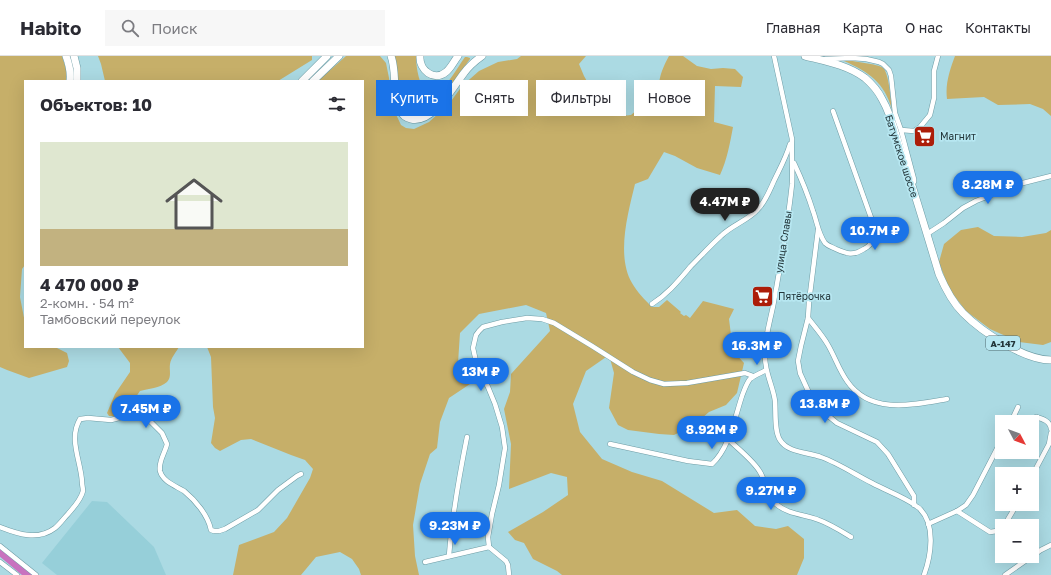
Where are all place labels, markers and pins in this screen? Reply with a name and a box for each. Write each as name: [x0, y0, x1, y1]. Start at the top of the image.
supermarket icon: Магнит: [911, 123, 937, 149]
place label: Магнит: [940, 130, 976, 142]
pin: 8.28M ₽: [951, 171, 1025, 205]
pin: 4.47M ₽: [688, 188, 762, 222]
pin: 10.7M ₽: [838, 217, 912, 251]
supermarket icon: Пятёрочка: [750, 283, 776, 309]
place label: Пятёрочка: [778, 290, 831, 302]
pin: 16.3M ₽: [720, 332, 794, 366]
pin: 13M ₽: [453, 358, 509, 392]
pin: 13.8M ₽: [788, 390, 862, 424]
pin: 7.45M ₽: [109, 395, 183, 429]
pin: 8.92M ₽: [675, 416, 749, 450]
pin: 9.27M ₽: [734, 477, 808, 511]
pin: 9.23M ₽: [418, 512, 492, 546]

